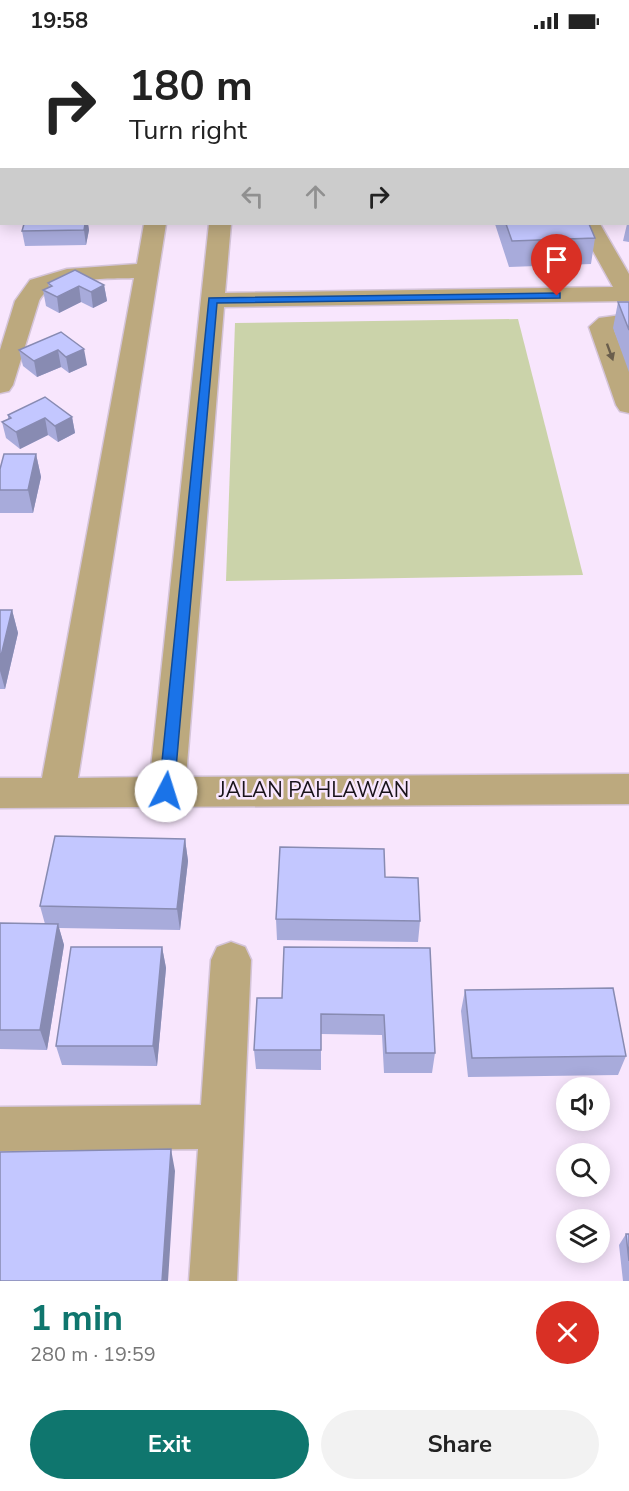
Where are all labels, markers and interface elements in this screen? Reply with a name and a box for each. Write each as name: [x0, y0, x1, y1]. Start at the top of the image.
text: 19:58: [30, 6, 88, 36]
text: 180 m: [129, 58, 253, 115]
icon: right: [30, 66, 108, 144]
text: Turn right: [129, 112, 247, 149]
icon: left: [236, 180, 269, 213]
icon: ahead: [299, 180, 332, 213]
icon: right: [362, 180, 395, 213]
pin: [531, 234, 582, 296]
icon: arrive: [540, 243, 573, 276]
one-way arrow: [605, 343, 615, 361]
position arrow: [134, 759, 198, 823]
street label: JALAN PAHLAWAN: [218, 776, 409, 804]
map controls: [556, 1077, 610, 1263]
button: sound: [556, 1077, 610, 1131]
button: search: [556, 1143, 610, 1197]
button: layers: [556, 1209, 610, 1263]
text: 1 min: [30, 1294, 123, 1343]
button: close: [536, 1301, 599, 1364]
text: 280 m · 19:59: [30, 1341, 156, 1368]
button: Exit: [30, 1410, 309, 1479]
button: Share: [321, 1410, 599, 1479]

